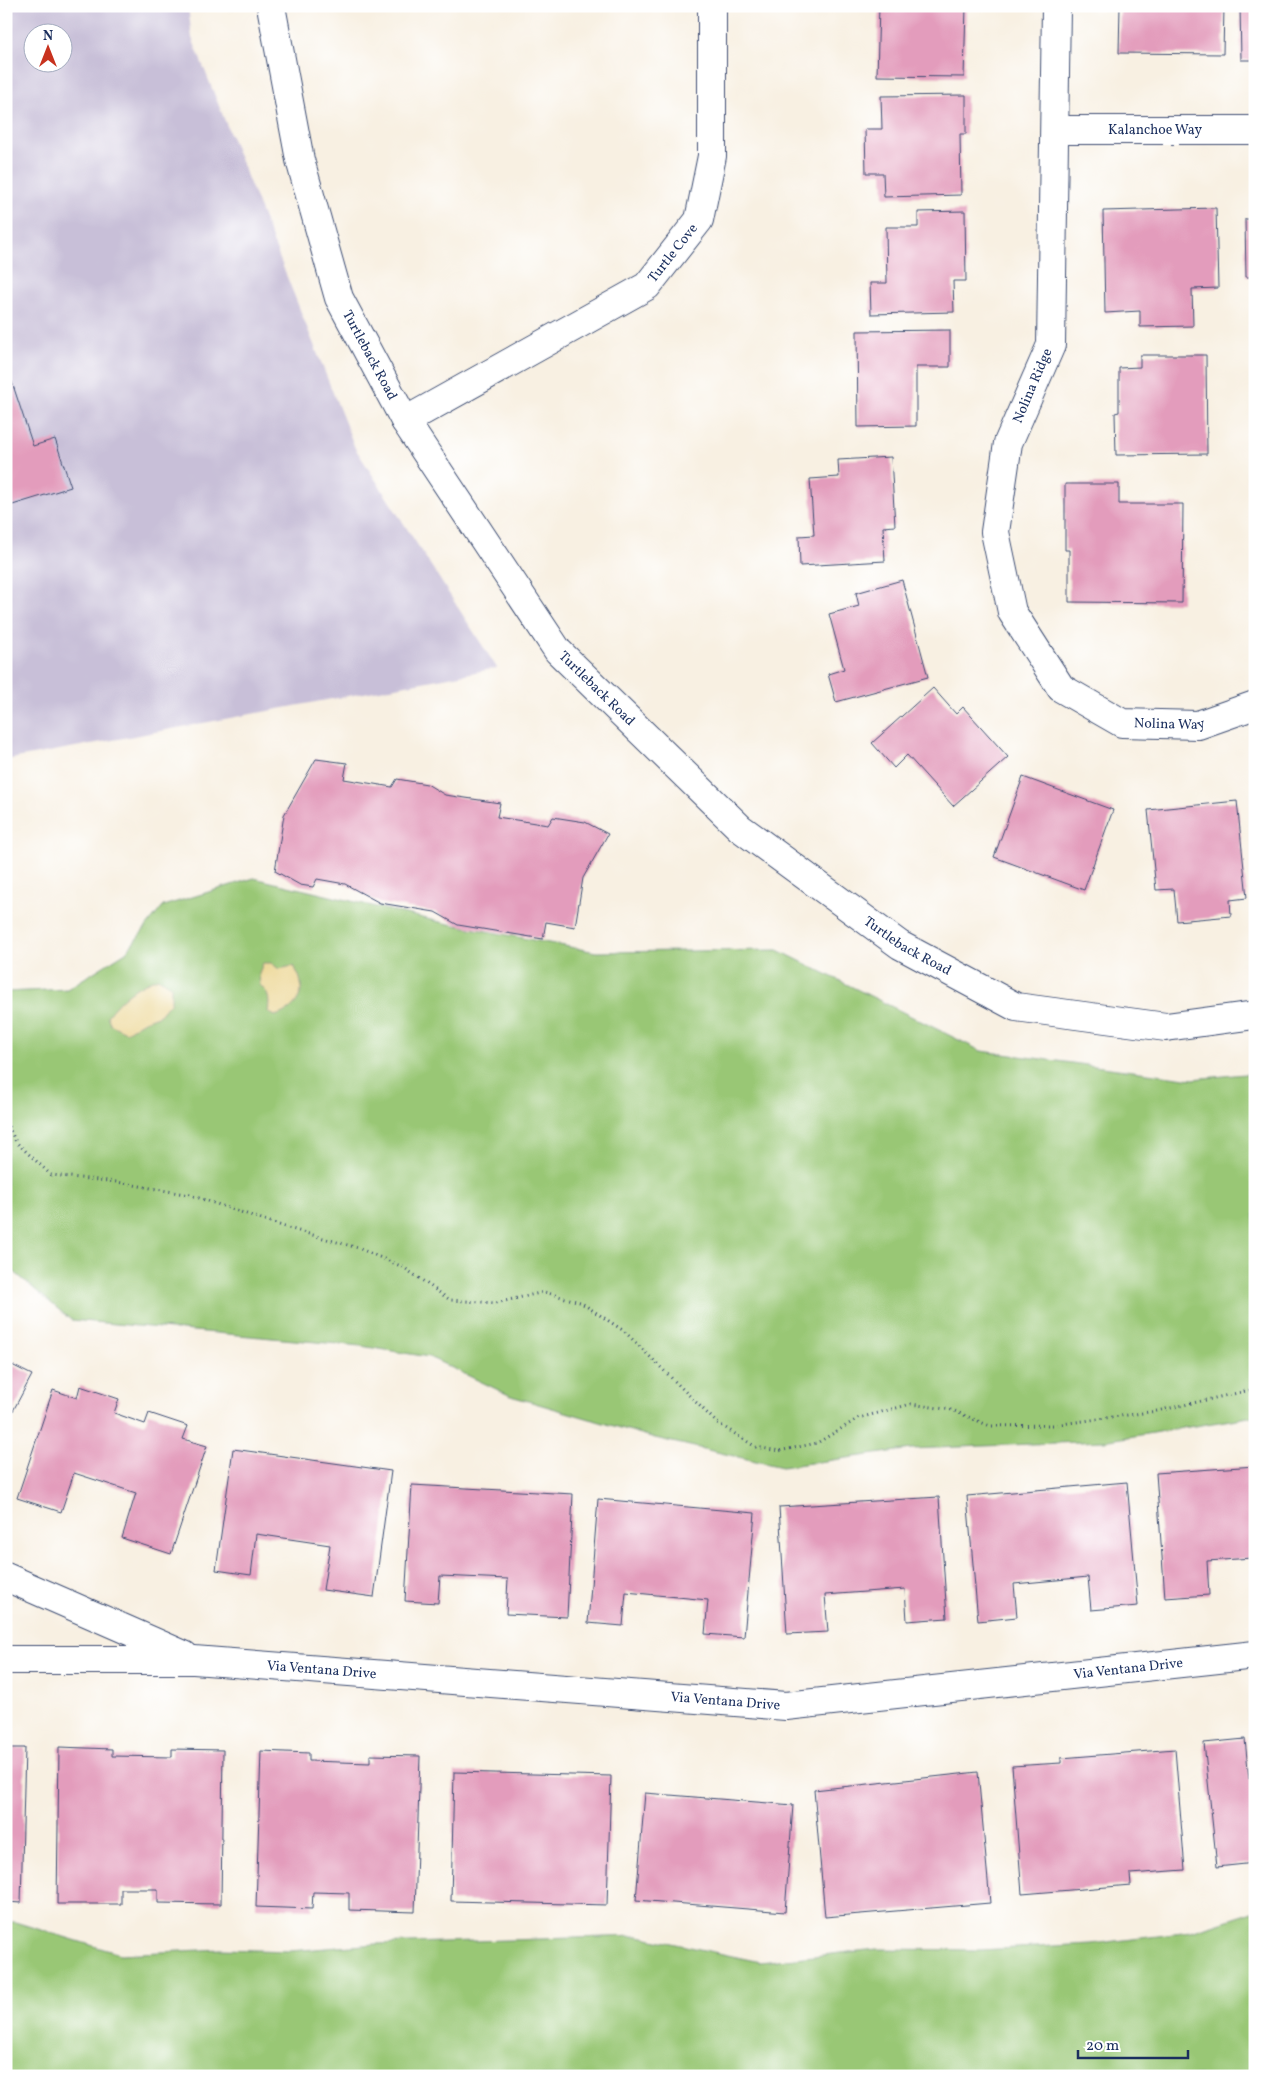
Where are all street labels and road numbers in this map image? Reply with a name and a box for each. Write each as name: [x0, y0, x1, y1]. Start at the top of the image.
street label: Kalanchoe Way: [1108, 121, 1202, 140]
street label: Turtle Cove: [644, 219, 702, 287]
street label: Turtleback Road: [338, 307, 402, 404]
street label: Nolina Ridge: [1009, 345, 1057, 426]
street label: Turtleback Road: [554, 647, 639, 730]
street label: Nolina Way: [1134, 714, 1208, 734]
street label: Turtleback Road: [860, 912, 955, 980]
street label: Via Ventana Drive: [1072, 1653, 1184, 1684]
street label: Via Ventana Drive: [266, 1656, 378, 1684]
street label: Via Ventana Drive: [670, 1688, 781, 1715]

